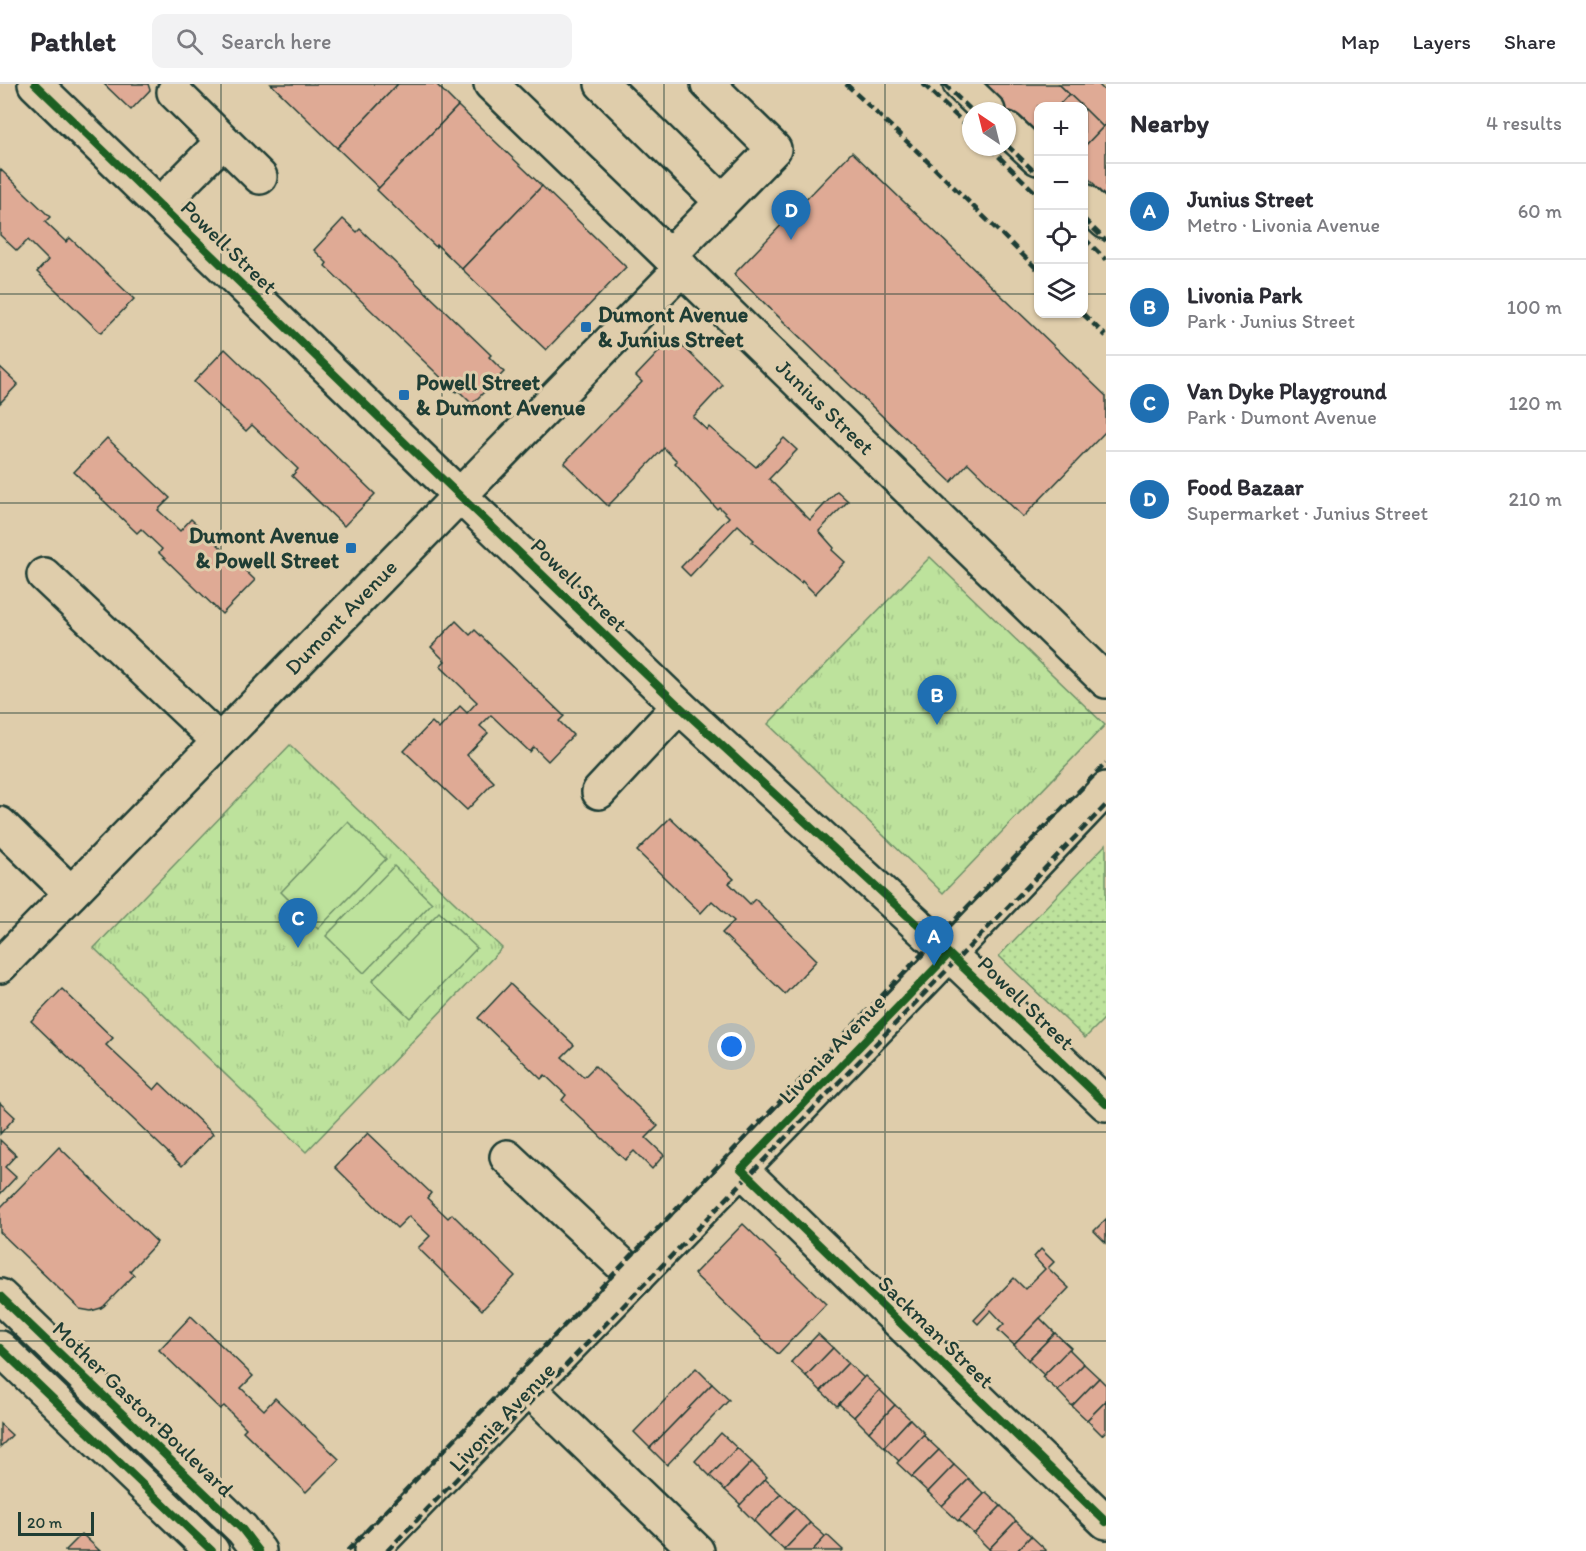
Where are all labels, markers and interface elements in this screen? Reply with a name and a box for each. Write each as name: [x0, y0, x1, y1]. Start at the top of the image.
search box: [152, 14, 572, 68]
text: Pathlet: [30, 24, 116, 58]
icon: search: [173, 25, 206, 58]
text: Search here: [221, 28, 331, 55]
text: Map: [1341, 29, 1380, 54]
text: Layers: [1413, 29, 1471, 54]
text: Share: [1504, 29, 1556, 54]
north arrow: [962, 102, 1016, 156]
map controls: [1034, 102, 1088, 318]
button: +: [1034, 102, 1088, 156]
text: Nearby: [1130, 107, 1209, 139]
text: 4 results: [1486, 111, 1562, 135]
button: −: [1034, 156, 1088, 210]
text: Junius Street: [1187, 186, 1313, 213]
pin: D: [772, 190, 810, 240]
street label: Powell Street: [175, 194, 283, 300]
text: A: [1143, 199, 1156, 223]
text: 60 m: [1518, 199, 1562, 223]
button: locate: [1034, 210, 1088, 264]
text: Metro · Livonia Avenue: [1187, 213, 1380, 237]
button: layers: [1034, 264, 1088, 318]
text: Livonia Park: [1187, 282, 1302, 309]
text: B: [1143, 295, 1156, 319]
text: 100 m: [1507, 295, 1562, 319]
place label: Dumont Avenue & Junius Street: [598, 301, 748, 353]
text: Park · Junius Street: [1187, 309, 1355, 333]
marker: Dumont Avenue & Junius Street: [579, 320, 593, 334]
street label: Junius Street: [770, 353, 880, 461]
place label: Powell Street & Dumont Avenue: [416, 369, 585, 421]
text: Van Dyke Playground: [1187, 378, 1387, 405]
marker: Powell Street & Dumont Avenue: [397, 388, 411, 402]
text: C: [1143, 391, 1156, 415]
text: 120 m: [1509, 391, 1562, 415]
text: Park · Dumont Avenue: [1187, 405, 1377, 429]
text: Food Bazaar: [1187, 474, 1303, 501]
text: D: [1143, 487, 1156, 511]
text: 210 m: [1509, 487, 1562, 511]
text: Supermarket · Junius Street: [1187, 501, 1428, 525]
place label: Dumont Avenue & Powell Street: [189, 522, 340, 574]
street label: Powell Street: [525, 532, 633, 638]
marker: Dumont Avenue & Powell Street: [344, 541, 358, 555]
street label: Dumont Avenue: [279, 554, 403, 680]
pin: B: [918, 676, 956, 725]
pin: C: [278, 898, 318, 948]
pin: A: [914, 916, 954, 966]
street label: Powell Street: [972, 950, 1080, 1056]
street label: Livonia Avenue: [773, 989, 891, 1109]
your location: [717, 1032, 746, 1061]
street label: Sackman Street: [872, 1270, 1000, 1394]
street label: Mother Gaston Boulevard: [47, 1315, 239, 1503]
street label: Livonia Avenue: [443, 1357, 561, 1477]
scale bar: [18, 1509, 94, 1536]
text: 20 m: [27, 1513, 62, 1532]

